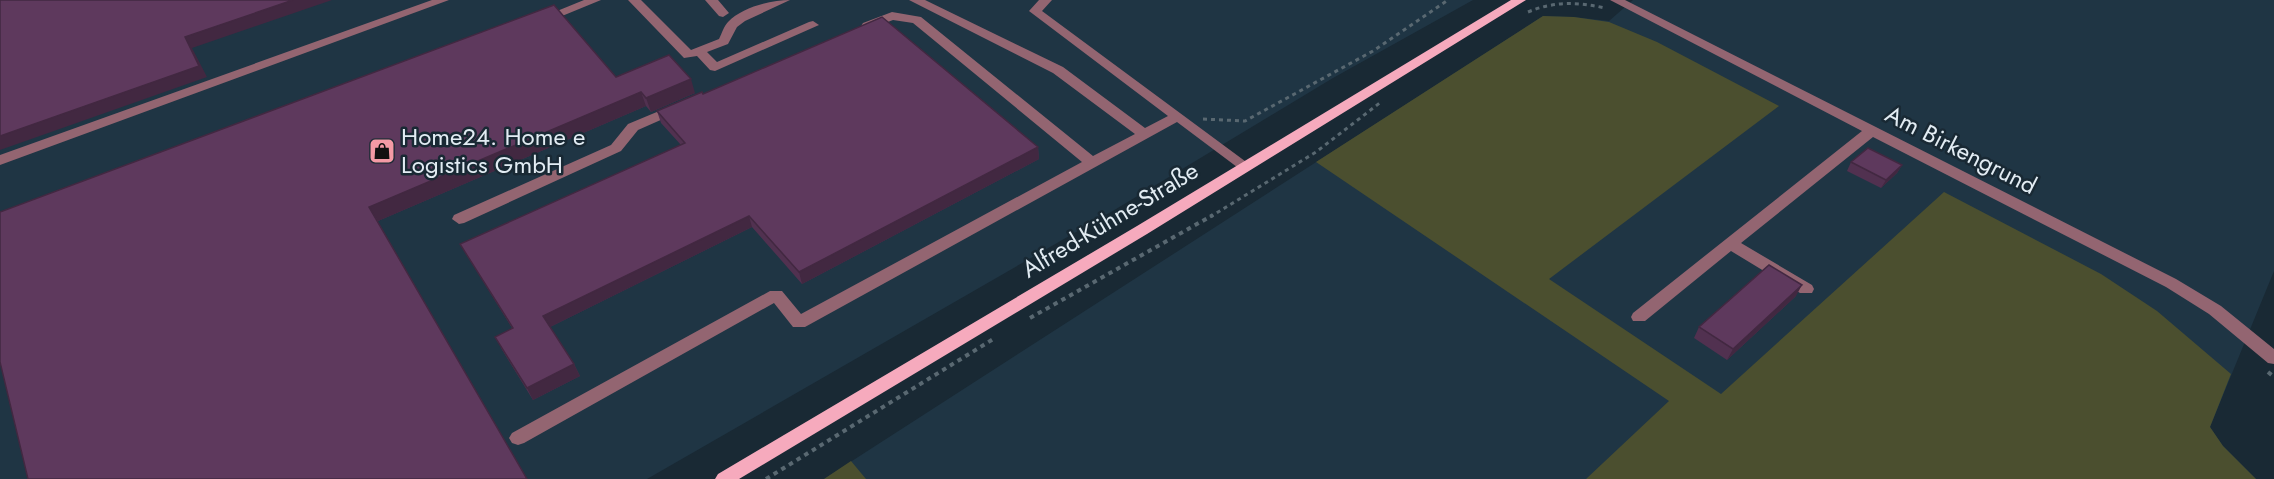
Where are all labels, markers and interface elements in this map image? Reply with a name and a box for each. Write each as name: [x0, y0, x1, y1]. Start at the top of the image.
street label: Am Birkengrund: [1880, 96, 2043, 203]
place label: Home24. Home e Logistics GmbH: [401, 119, 585, 182]
shop icon: Home24. Home e Logistics GmbH: [367, 136, 397, 166]
street label: Alfred-Kühne-Straße: [1015, 153, 1205, 286]

